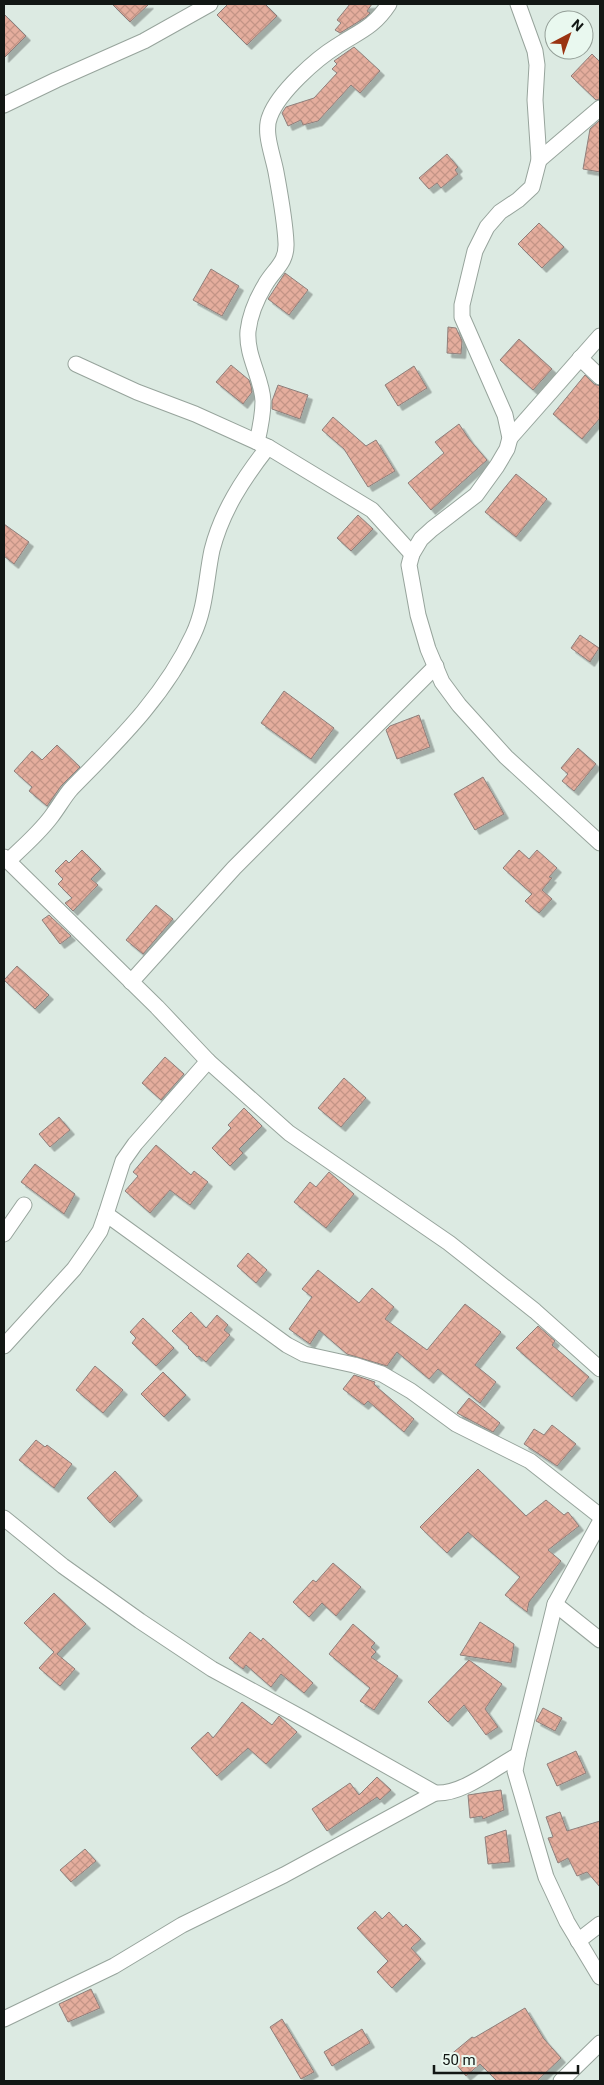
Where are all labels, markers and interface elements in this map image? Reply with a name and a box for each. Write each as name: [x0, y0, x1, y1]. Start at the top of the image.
north arrow: [544, 10, 594, 60]
text: N: [569, 16, 587, 34]
scale bar: [434, 2042, 578, 2074]
text: 50 m: [442, 2051, 476, 2069]

